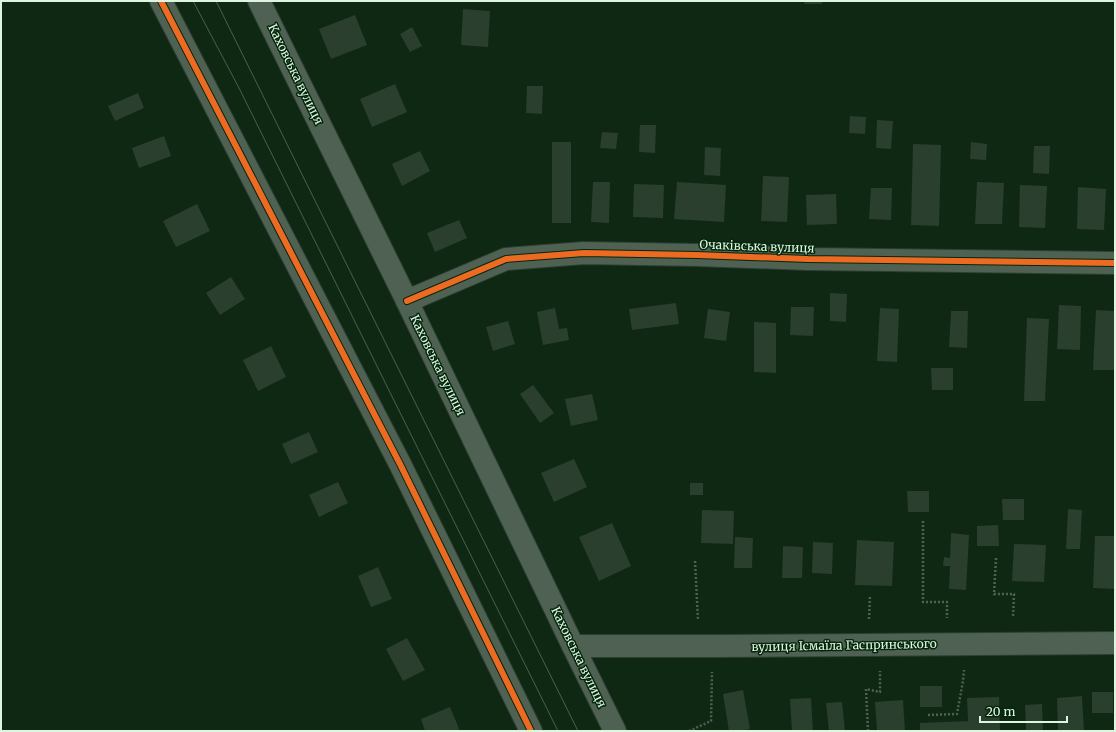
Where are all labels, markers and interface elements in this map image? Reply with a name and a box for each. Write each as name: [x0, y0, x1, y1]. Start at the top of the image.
street label: Каховська вулиця: [265, 21, 327, 127]
street label: Очаківська вулиця: [699, 236, 815, 256]
street label: Каховська вулиця: [407, 312, 469, 418]
street label: Каховська вулиця: [548, 604, 610, 710]
street label: вулиця Ісмаїла Гаспринського: [751, 636, 937, 654]
scale bar: [980, 698, 1067, 724]
text: 20 m: [986, 704, 1015, 719]

